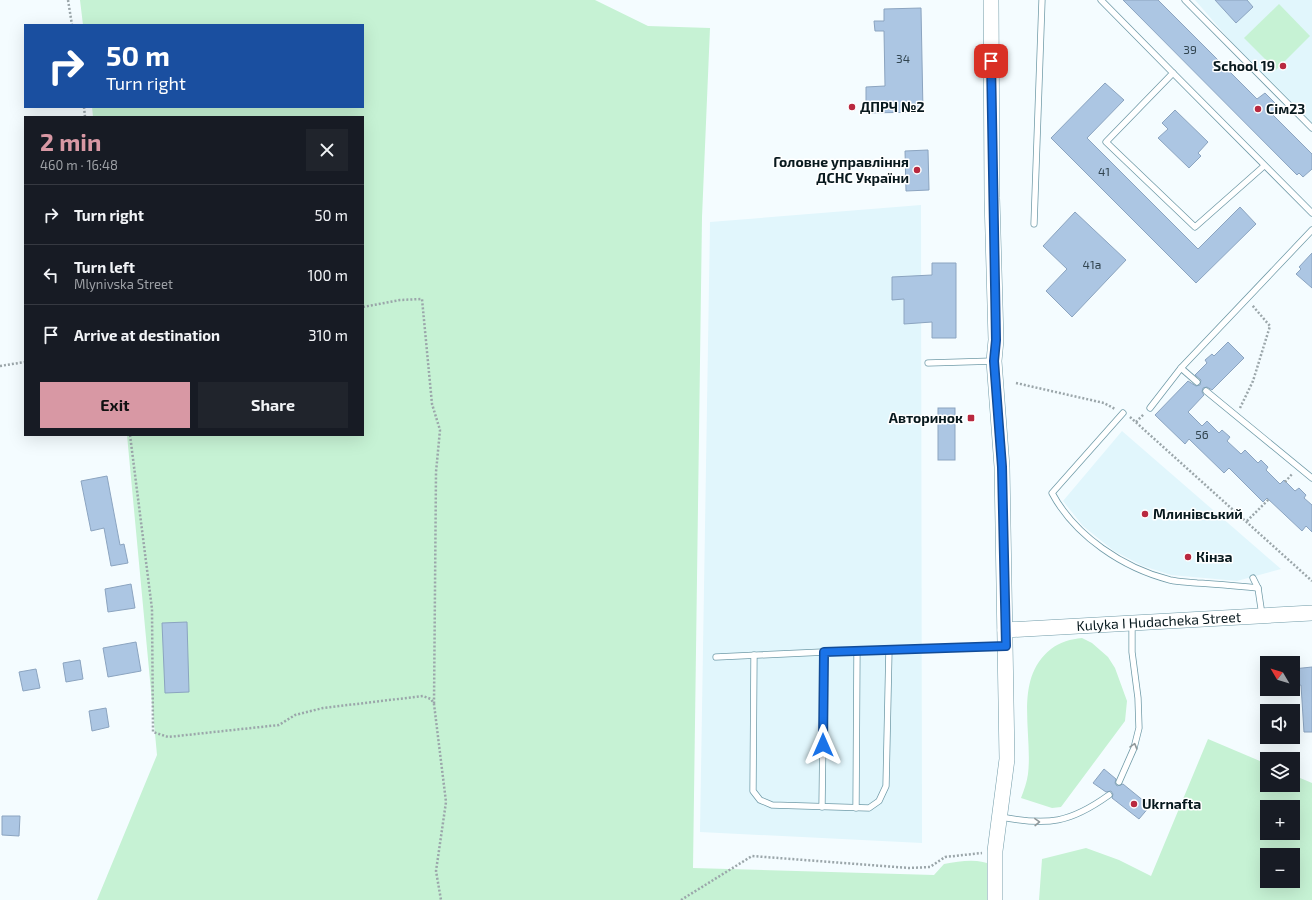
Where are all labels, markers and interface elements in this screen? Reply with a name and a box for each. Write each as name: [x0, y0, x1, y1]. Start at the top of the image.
text: 50 m: [106, 38, 170, 72]
icon: right: [40, 40, 92, 92]
house number: 39: [1183, 42, 1197, 56]
pin: [974, 44, 1008, 78]
icon: arrive: [980, 50, 1002, 72]
house number: 34: [896, 51, 910, 65]
place label: School 19: [1213, 57, 1275, 74]
marker: School 19: [1278, 61, 1288, 71]
text: Turn right: [106, 72, 186, 94]
place label: ДПРЧ №2: [860, 98, 925, 115]
place label: Сім23: [1266, 100, 1305, 117]
marker: ДПРЧ №2: [847, 102, 857, 112]
marker: Сім23: [1253, 104, 1263, 114]
text: 2 min: [40, 127, 101, 156]
button: close: [306, 129, 348, 171]
place label: Головне управління ДСНС України: [773, 153, 909, 186]
text: 460 m · 16:48: [40, 157, 118, 173]
house number: 41: [1098, 164, 1110, 178]
marker: Головне управління ДСНС України: [912, 165, 922, 175]
icon: right: [40, 204, 62, 226]
text: Turn right: [74, 206, 144, 224]
text: 50 m: [314, 206, 348, 224]
house number: 41а: [1083, 257, 1101, 271]
text: Turn left: [74, 258, 135, 276]
icon: left: [40, 264, 62, 286]
text: 100 m: [307, 266, 348, 284]
text: Mlynivska Street: [74, 276, 173, 292]
icon: arrive: [40, 324, 62, 346]
text: Arrive at destination: [74, 326, 220, 344]
text: 310 m: [308, 326, 348, 344]
button: Exit: [40, 382, 190, 428]
button: Share: [198, 382, 348, 428]
place label: Авторинок: [889, 409, 963, 426]
marker: Авторинок: [966, 413, 976, 423]
house number: 56: [1195, 427, 1209, 441]
place label: Млинівський: [1153, 505, 1243, 522]
marker: Млинівський: [1140, 509, 1150, 519]
place label: Кінза: [1196, 548, 1233, 565]
marker: Кінза: [1183, 552, 1193, 562]
street label: Kulyka I Hudacheka Street: [1076, 608, 1241, 634]
north arrow: [1260, 656, 1300, 696]
map controls: [1260, 656, 1300, 888]
button: sound: [1260, 704, 1300, 744]
position arrow: [802, 724, 844, 766]
one-way arrow: [1129, 742, 1138, 749]
button: layers: [1260, 752, 1300, 792]
place label: Ukrnafta: [1142, 795, 1201, 812]
marker: Ukrnafta: [1129, 799, 1139, 809]
button: +: [1260, 800, 1300, 840]
one-way arrow: [1034, 818, 1040, 826]
button: −: [1260, 848, 1300, 888]

